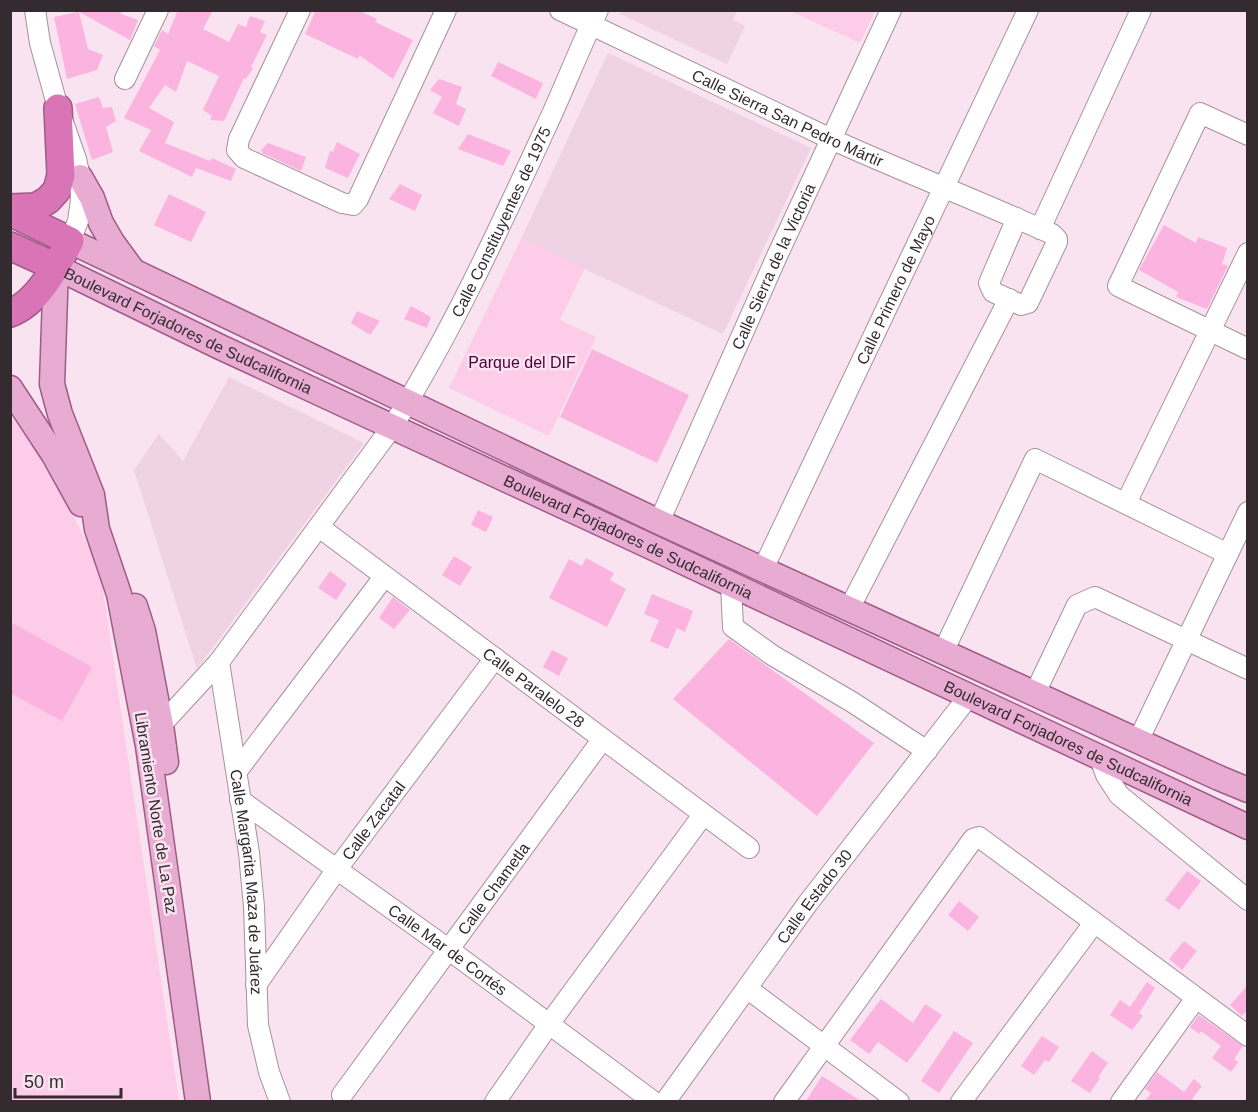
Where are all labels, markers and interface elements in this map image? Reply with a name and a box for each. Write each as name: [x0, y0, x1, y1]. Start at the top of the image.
street label: Calle Sierra San Pedro Mártir: [689, 66, 887, 170]
street label: Calle Constituyentes de 1975: [448, 124, 554, 320]
street label: Calle Sierra de la Victoria: [728, 180, 818, 352]
street label: Calle Primero de Mayo: [853, 212, 938, 367]
street label: Boulevard Forjadores de Sudcalifornia: [62, 264, 315, 397]
park label: Parque del DIF: [468, 354, 576, 371]
street label: Boulevard Forjadores de Sudcalifornia: [501, 471, 755, 602]
street label: Calle Paralelo 28: [480, 644, 588, 731]
street label: Boulevard Forjadores de Sudcalifornia: [941, 677, 1195, 808]
street label: Libramiento Norte de La Paz: [132, 711, 180, 915]
street label: Calle Margarita Maza de Juárez: [227, 768, 265, 995]
street label: Calle Zacatal: [338, 778, 408, 863]
street label: Calle Chametla: [454, 839, 533, 938]
street label: Calle Estado 30: [773, 846, 855, 947]
street label: Calle Mar de Cortés: [385, 901, 510, 998]
scale bar: [15, 1061, 122, 1099]
text: 50 m: [24, 1072, 64, 1092]

